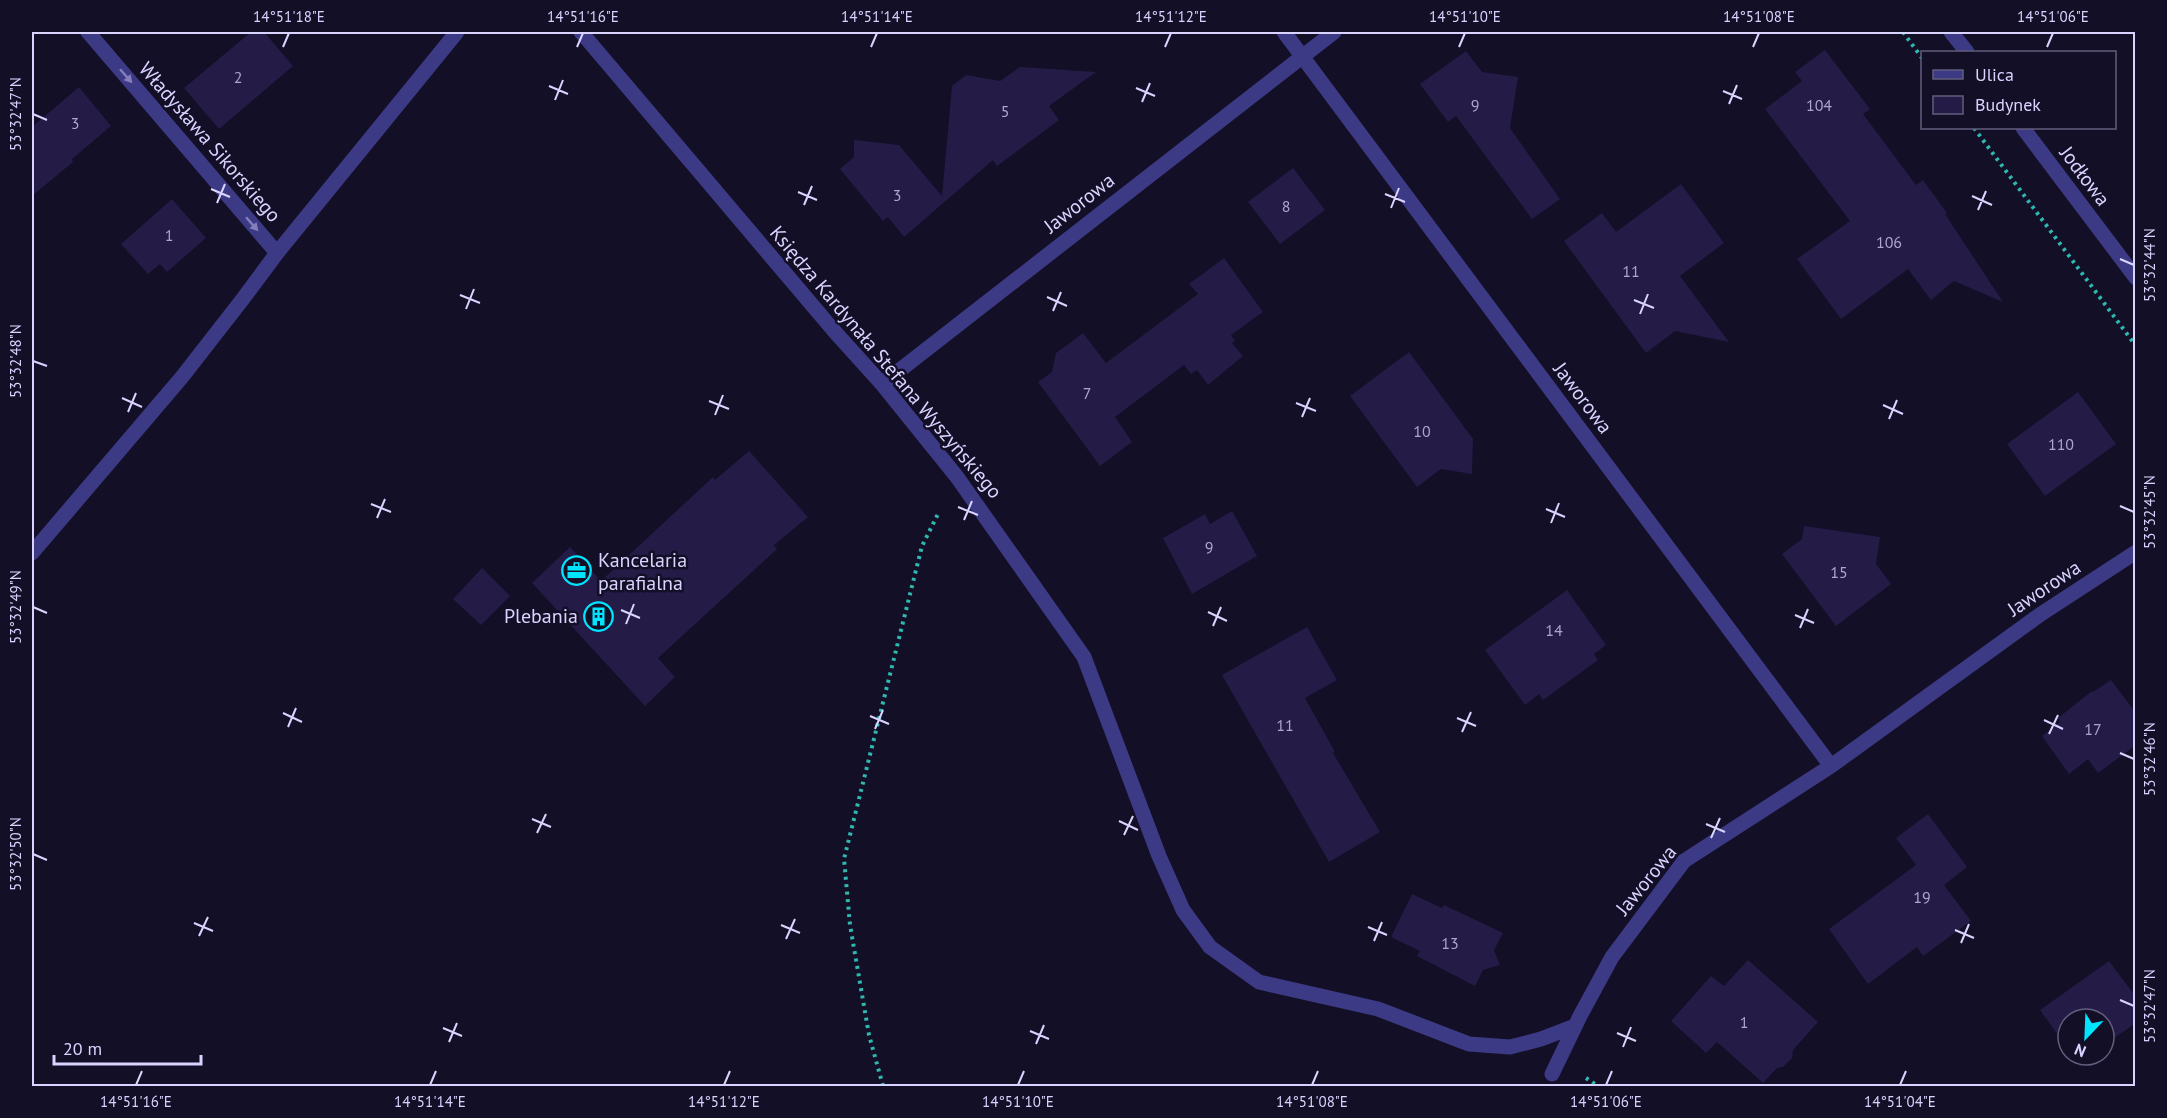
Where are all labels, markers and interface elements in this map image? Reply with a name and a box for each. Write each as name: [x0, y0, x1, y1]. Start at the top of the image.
text: 14°51'18"E: [253, 7, 325, 26]
text: 14°51'16"E: [547, 7, 619, 26]
text: 14°51'14"E: [841, 7, 913, 26]
text: 14°51'12"E: [1135, 7, 1207, 26]
text: 14°51'10"E: [1429, 7, 1501, 26]
text: 14°51'08"E: [1723, 7, 1795, 26]
text: 14°51'06"E: [2017, 7, 2089, 26]
legend: [1921, 51, 2116, 129]
street label: Władysława Sikorskiego: [133, 56, 287, 228]
text: Ulica: [1975, 63, 2014, 86]
house number: 2: [234, 67, 242, 87]
one-way arrow: [119, 68, 132, 84]
text: 53°32'47"N: [6, 77, 25, 151]
text: Budynek: [1975, 93, 2041, 116]
house number: 9: [1471, 95, 1479, 115]
house number: 104: [1806, 95, 1832, 115]
house number: 5: [1001, 101, 1009, 121]
house number: 3: [71, 113, 79, 133]
street label: Jodłowa: [2053, 140, 2116, 211]
street label: Jaworowa: [1038, 167, 1120, 239]
house number: 3: [893, 185, 901, 205]
house number: 8: [1282, 196, 1290, 216]
one-way arrow: [245, 216, 258, 231]
street label: Księdza Kardynała Stefana Wyszyńskiego: [764, 220, 1008, 504]
house number: 1: [165, 225, 173, 245]
text: 53°32'44"N: [2140, 228, 2159, 302]
house number: 106: [1876, 232, 1902, 252]
house number: 11: [1622, 261, 1640, 281]
text: 53°32'48"N: [6, 324, 25, 398]
street label: Jaworowa: [1547, 356, 1618, 439]
house number: 7: [1083, 383, 1091, 403]
house number: 10: [1413, 421, 1431, 441]
house number: 110: [2048, 434, 2074, 454]
text: 53°32'45"N: [2140, 475, 2159, 549]
house number: 9: [1205, 537, 1213, 557]
place label: Kancelaria parafialna: [598, 547, 687, 596]
street label: Jaworowa: [2002, 554, 2086, 623]
office icon: Kancelaria parafialna: [561, 555, 593, 587]
house number: 15: [1830, 562, 1848, 582]
text: 53°32'49"N: [6, 570, 25, 644]
building icon: Plebania: [583, 600, 615, 632]
place label: Plebania: [504, 603, 578, 629]
house number: 14: [1545, 620, 1563, 640]
house number: 11: [1276, 715, 1294, 735]
house number: 17: [2084, 719, 2102, 739]
text: 53°32'46"N: [2140, 722, 2159, 796]
text: 53°32'50"N: [6, 817, 25, 891]
street label: Jaworowa: [1609, 840, 1682, 921]
house number: 19: [1913, 887, 1931, 907]
house number: 13: [1441, 933, 1459, 953]
text: 53°32'47"N: [2140, 969, 2159, 1043]
north arrow: [2056, 1007, 2116, 1067]
house number: 1: [1740, 1012, 1748, 1032]
scale bar: [54, 1028, 201, 1066]
text: 20 m: [63, 1037, 102, 1060]
text: N: [2071, 1040, 2089, 1062]
text: 14°51'16"E: [100, 1092, 172, 1111]
text: 14°51'14"E: [394, 1092, 466, 1111]
text: 14°51'12"E: [688, 1092, 760, 1111]
text: 14°51'10"E: [982, 1092, 1054, 1111]
text: 14°51'08"E: [1276, 1092, 1348, 1111]
text: 14°51'06"E: [1570, 1092, 1642, 1111]
text: 14°51'04"E: [1864, 1092, 1936, 1111]

